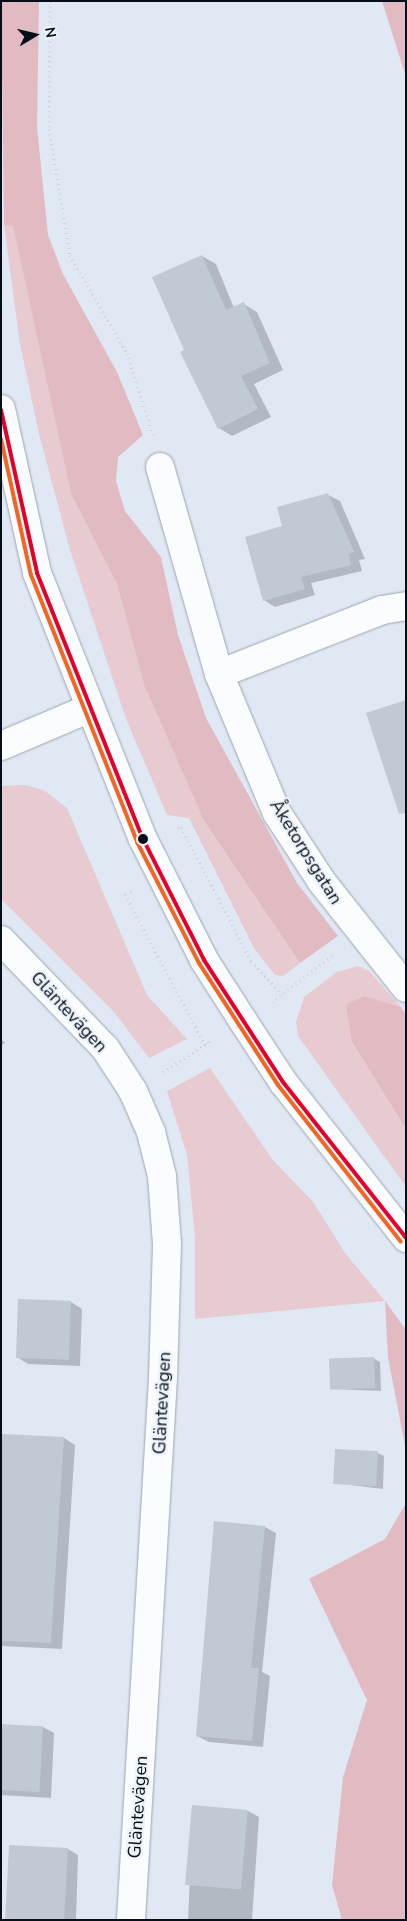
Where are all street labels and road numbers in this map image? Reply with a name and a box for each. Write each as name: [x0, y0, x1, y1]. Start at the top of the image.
street label: Åketorpsgatan: [265, 796, 347, 908]
street label: Gläntevägen: [26, 967, 112, 1057]
street label: Gläntevägen: [149, 1351, 175, 1455]
street label: Gläntevägen: [124, 1755, 152, 1859]

